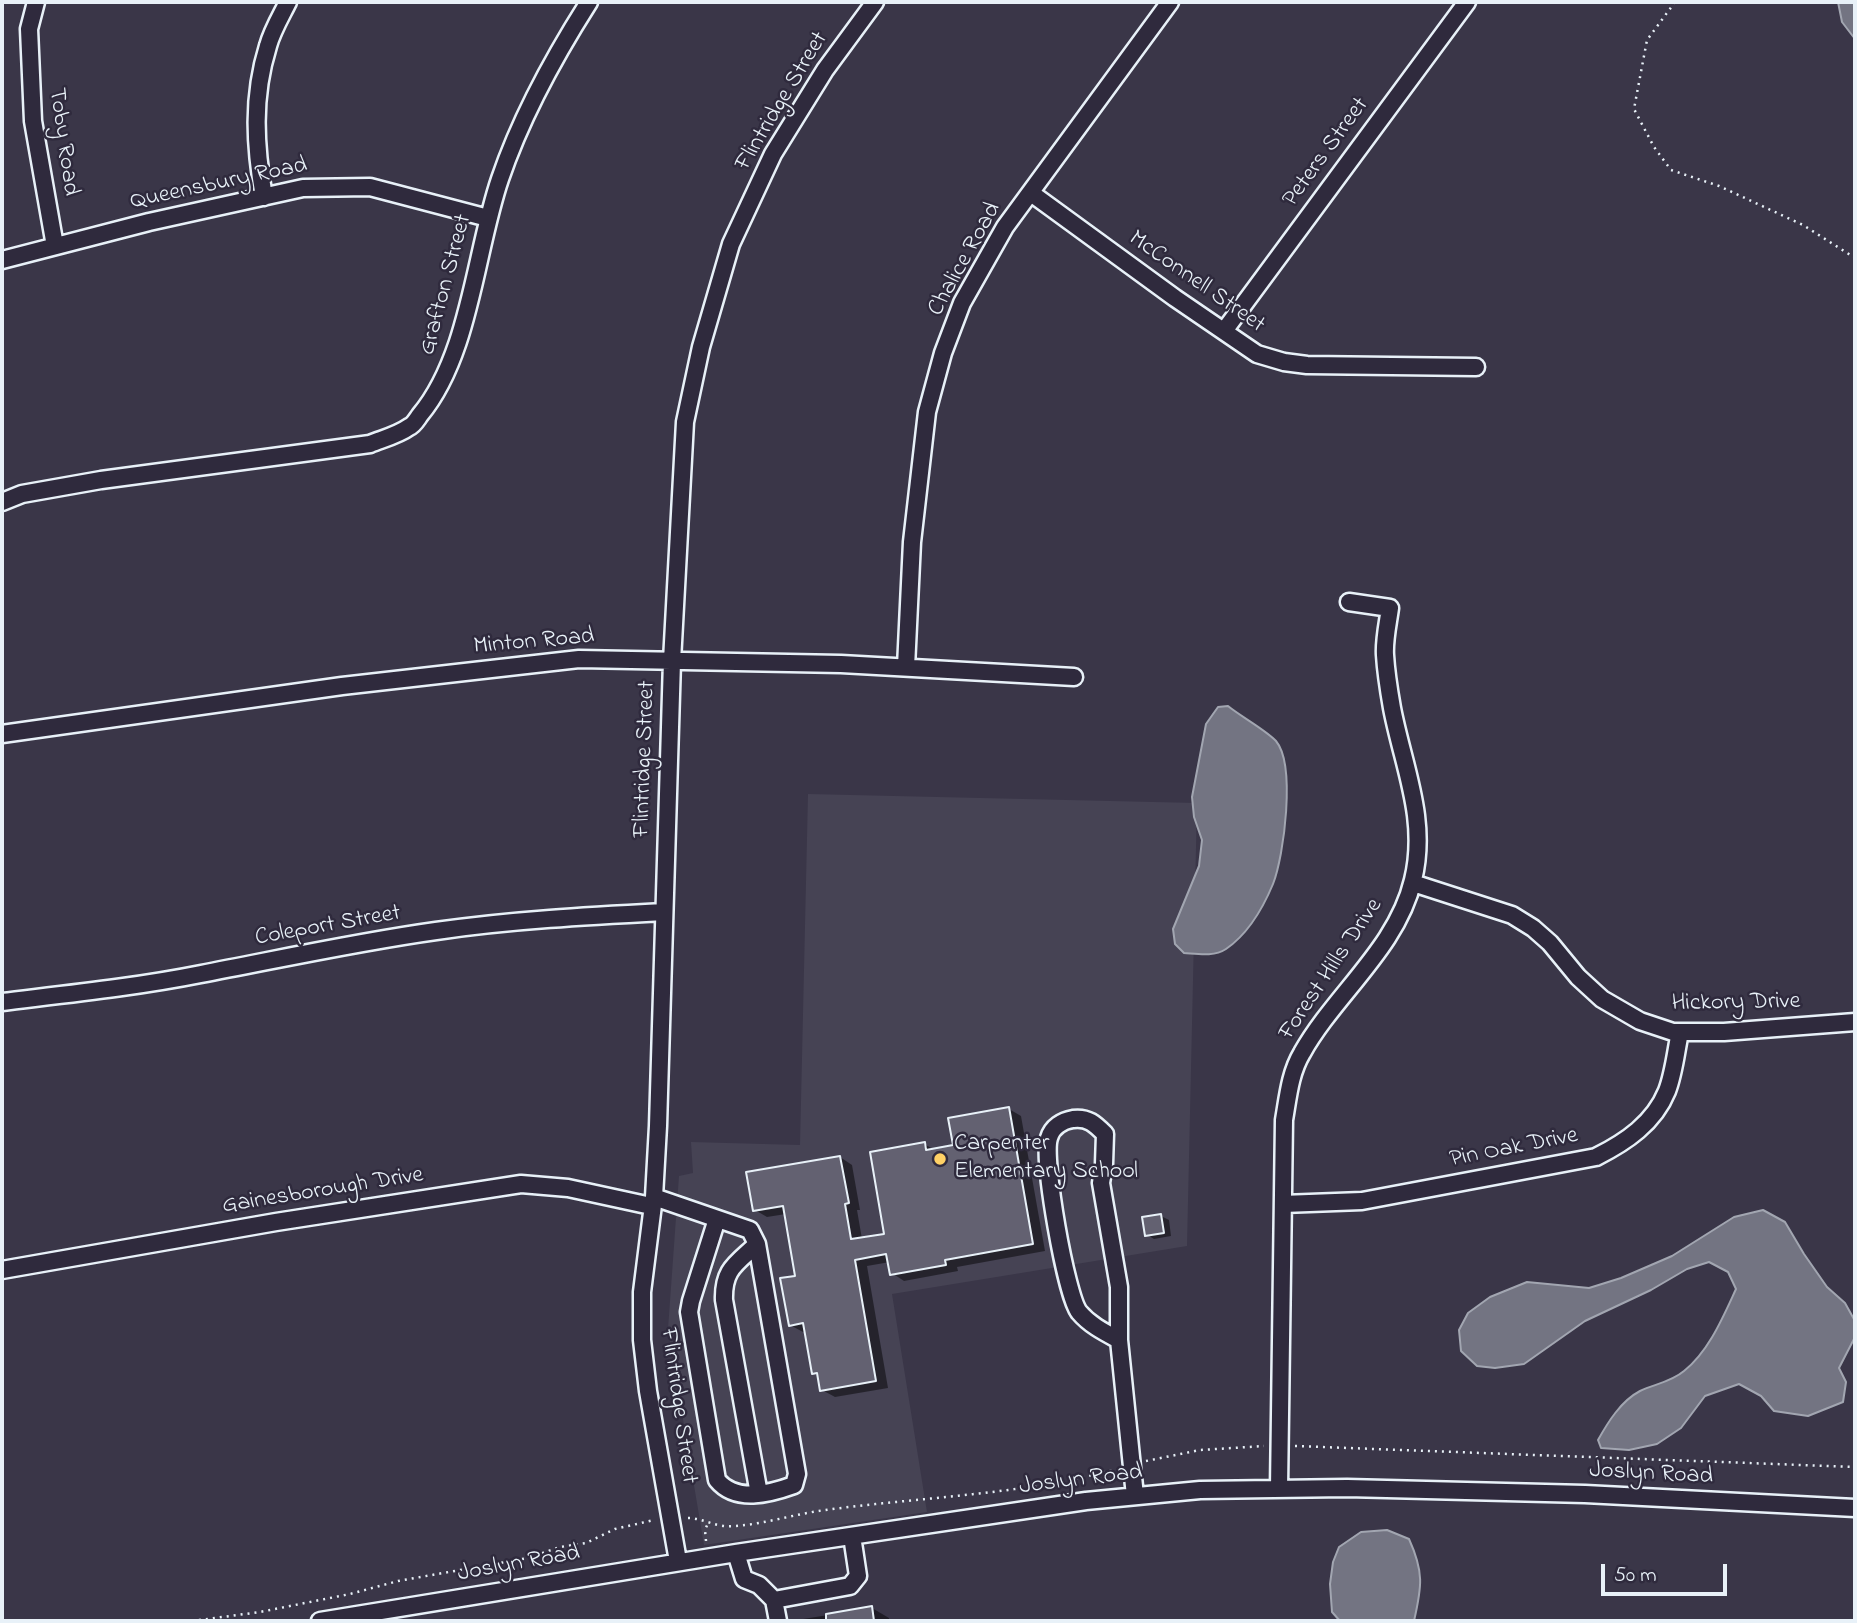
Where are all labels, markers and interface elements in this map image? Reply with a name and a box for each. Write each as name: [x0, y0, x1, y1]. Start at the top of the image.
street label: Flintridge Street: [730, 27, 836, 177]
street label: Toby Road: [40, 86, 84, 198]
street label: Peters Street: [1278, 93, 1376, 213]
street label: Queensbury Road: [128, 152, 310, 218]
street label: Chalice Road: [923, 198, 1009, 322]
street label: Grafton Street: [414, 211, 480, 359]
street label: McConnell Street: [1122, 225, 1270, 341]
street label: Minton Road: [472, 623, 596, 663]
street label: Flintridge Street: [629, 680, 663, 838]
street label: Forest Hills Drive: [1274, 894, 1390, 1046]
street label: Coleport Street: [253, 900, 403, 954]
street label: Hickory Drive: [1671, 988, 1801, 1020]
street label: Pin Oak Drive: [1447, 1122, 1581, 1176]
place label: Carpenter Elementary School: [954, 1131, 1138, 1187]
marker: Carpenter Elementary School: [932, 1151, 948, 1167]
street label: Gainesborough Drive: [220, 1162, 426, 1222]
street label: Flintridge Street: [652, 1326, 702, 1486]
street label: Joslyn Road: [1588, 1457, 1714, 1493]
street label: Joslyn Road: [1018, 1459, 1144, 1503]
street label: Joslyn Road: [456, 1540, 582, 1590]
scale bar: [1605, 1550, 1731, 1594]
text: 50 m: [1614, 1561, 1657, 1591]

